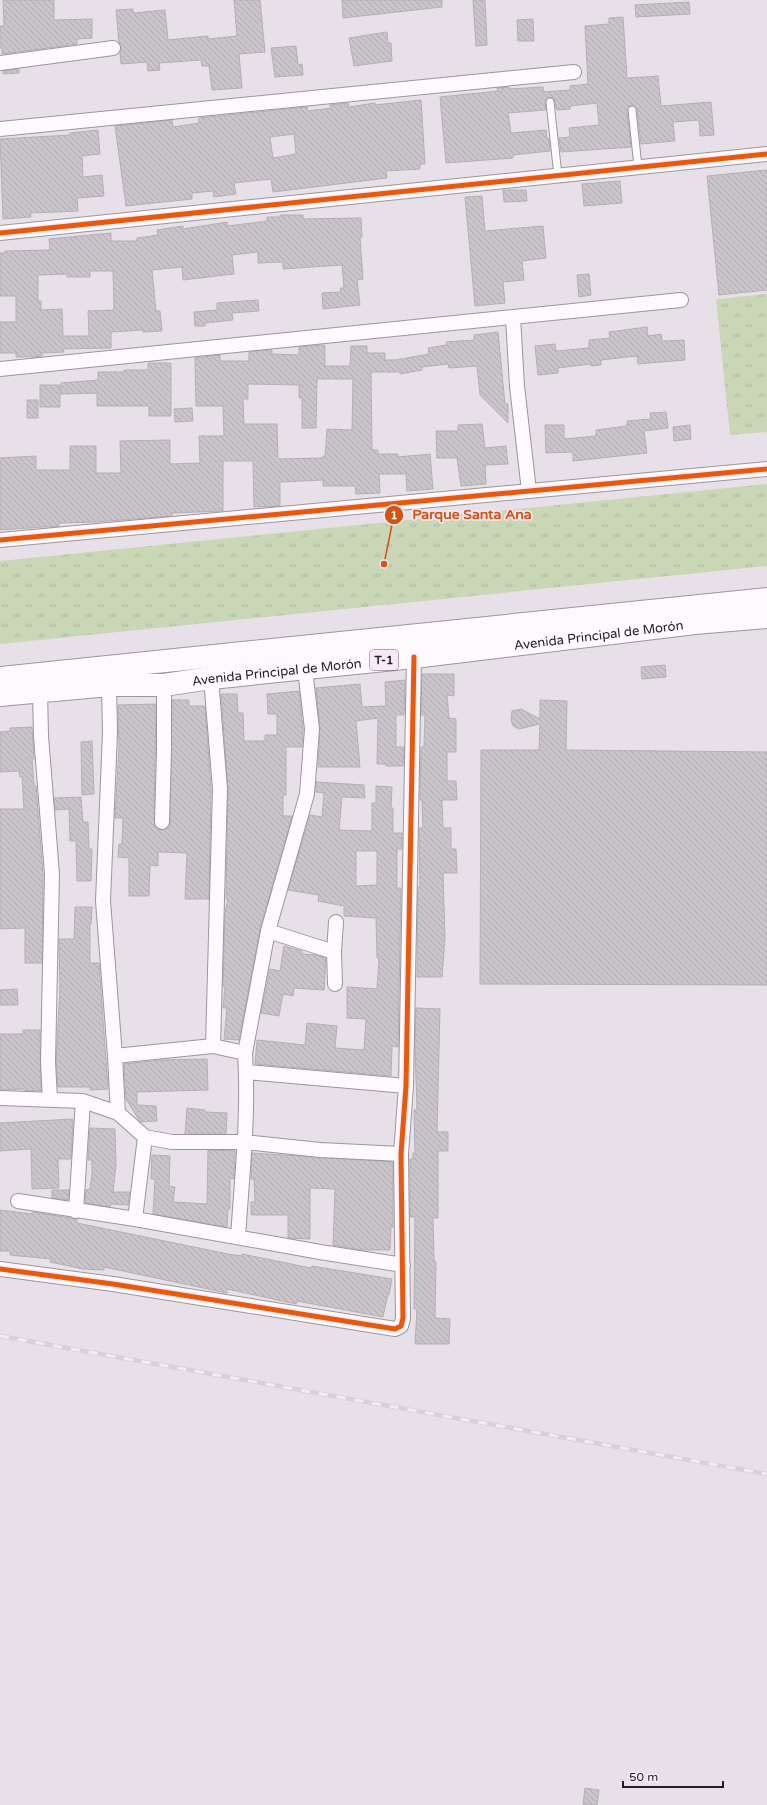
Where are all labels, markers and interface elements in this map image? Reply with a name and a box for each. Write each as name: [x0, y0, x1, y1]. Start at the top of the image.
callout: Parque Santa Ana: [384, 502, 540, 528]
text: Parque Santa Ana: [412, 506, 532, 523]
text: 1: [390, 508, 398, 522]
street label: Avenida Principal de Morón: [513, 617, 684, 654]
road number: T-1: [370, 650, 398, 670]
street label: Avenida Principal de Morón: [191, 655, 362, 690]
scale bar: [623, 1763, 723, 1789]
text: 50 m: [629, 1770, 658, 1784]

